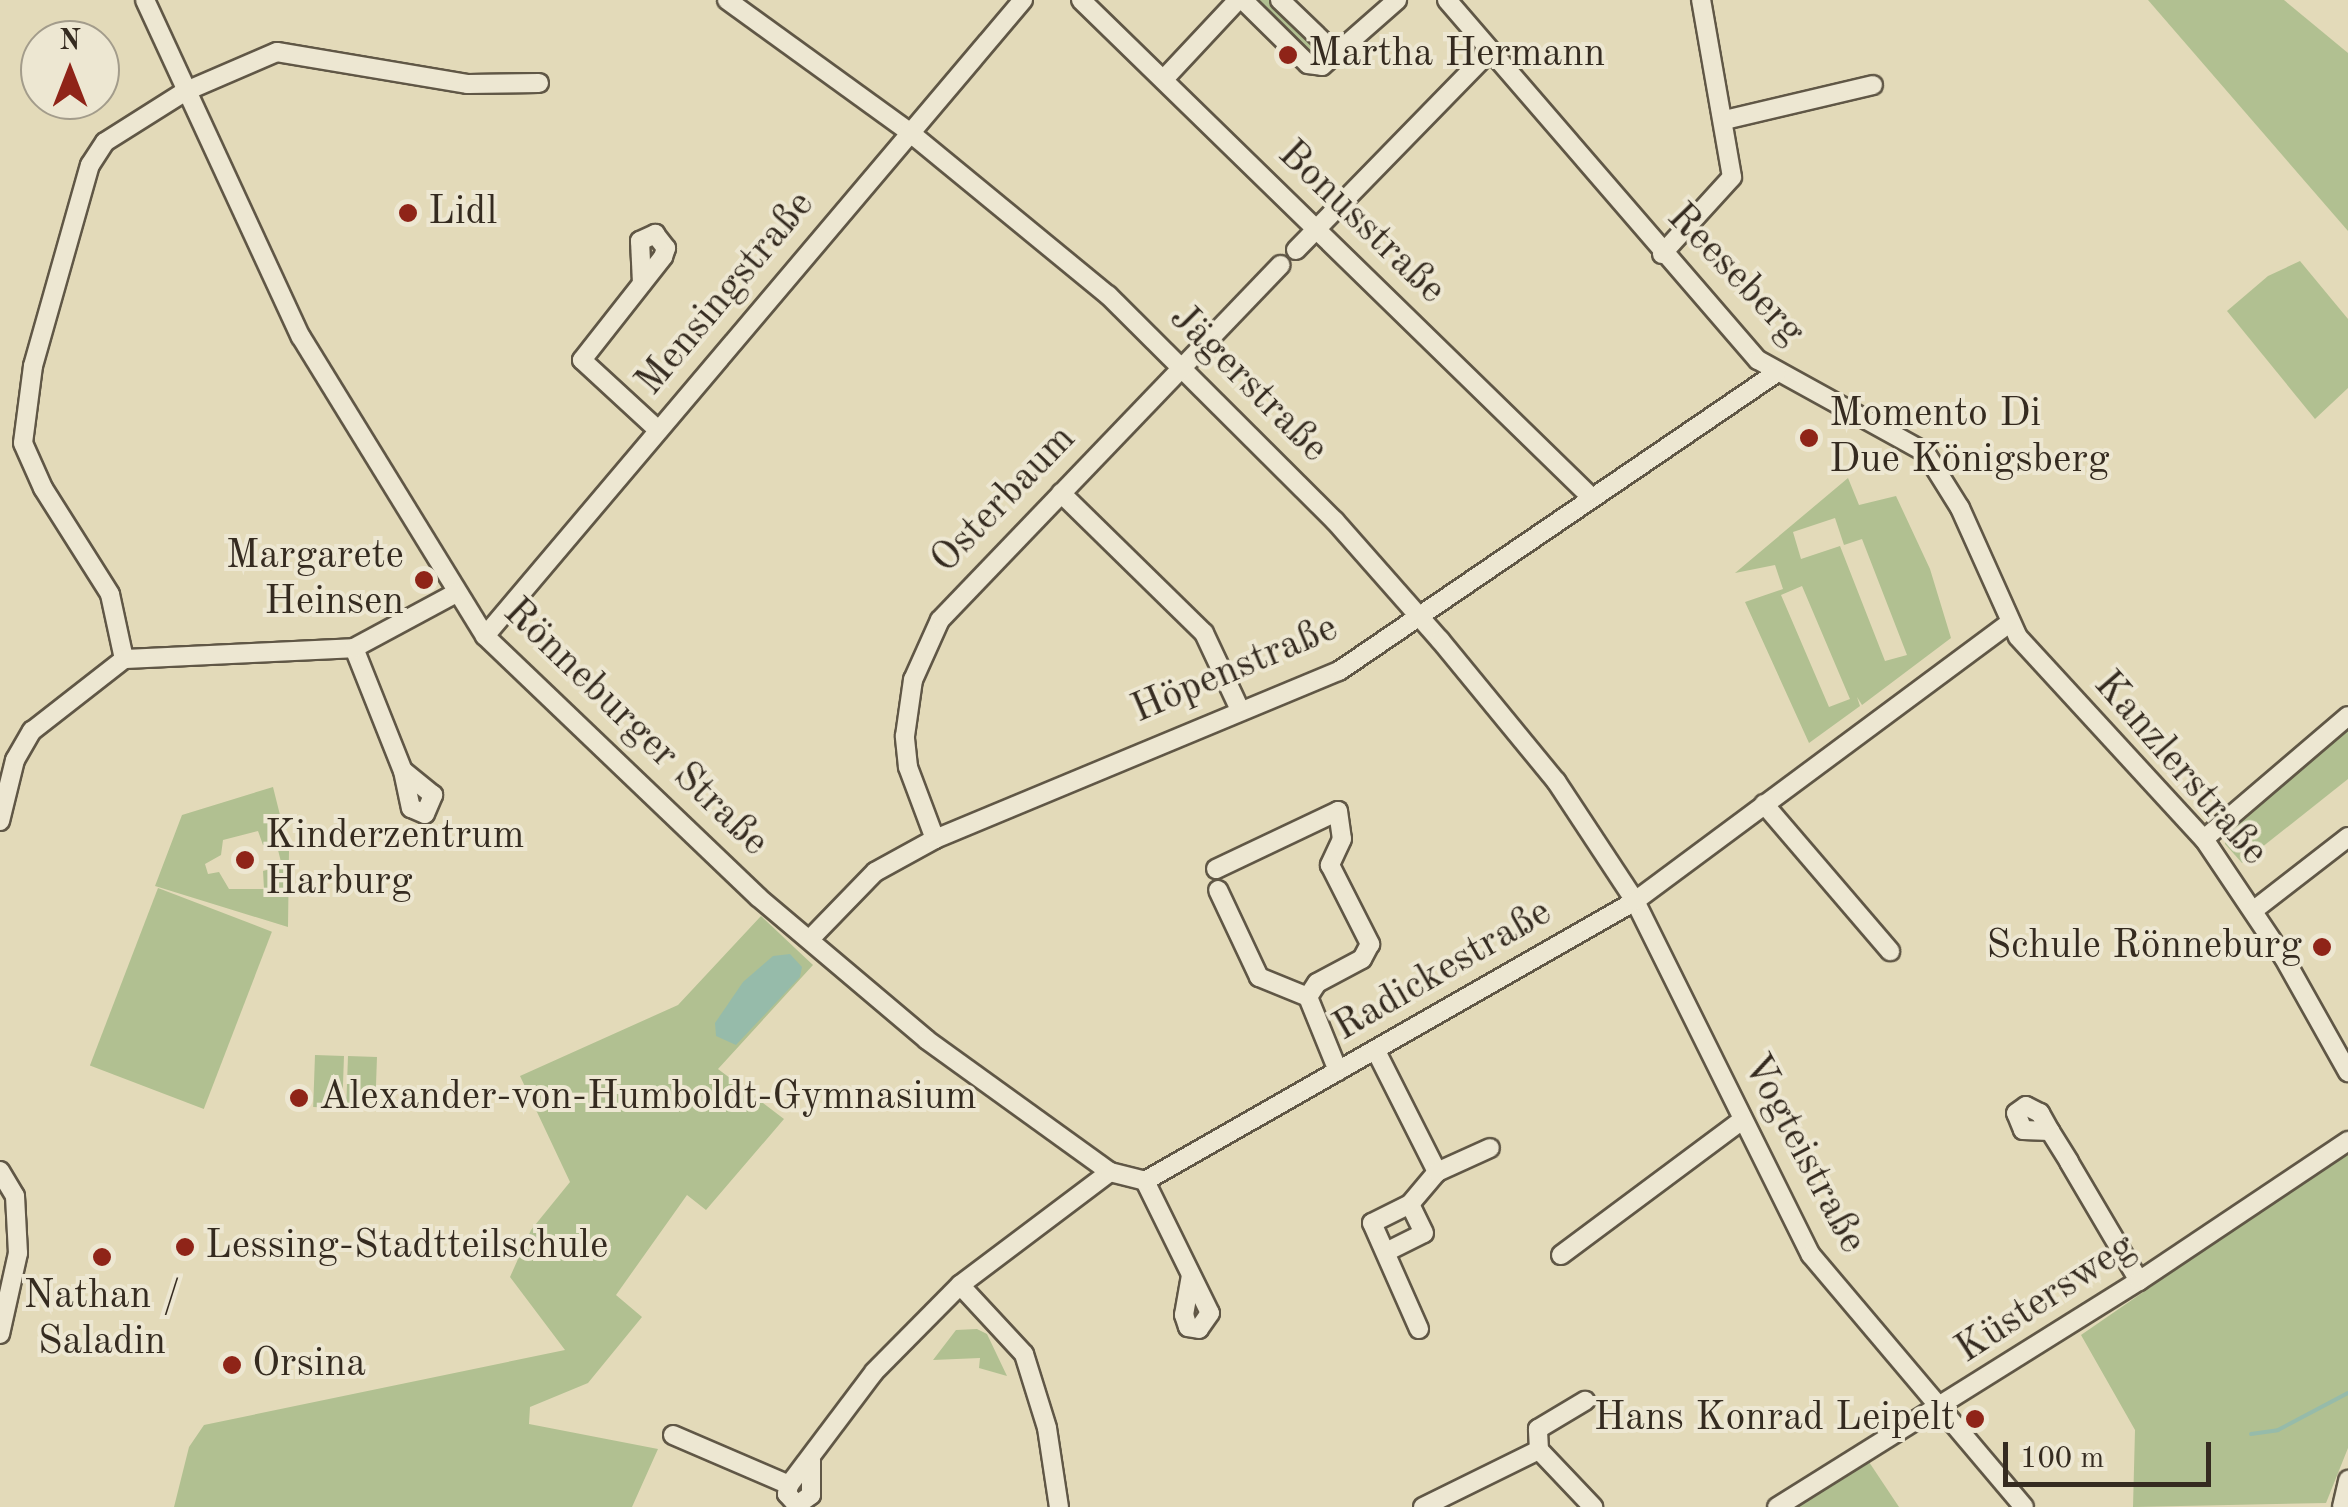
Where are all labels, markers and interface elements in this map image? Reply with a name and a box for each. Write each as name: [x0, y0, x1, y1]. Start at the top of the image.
north arrow: [20, 20, 120, 120]
text: N: [59, 28, 81, 56]
place label: Martha Hermann: [1308, 31, 1605, 79]
marker: Martha Hermann: [1277, 44, 1299, 66]
street label: Bonusstraße: [1267, 131, 1455, 315]
street label: Mensingstraße: [627, 182, 825, 406]
place label: Lidl: [428, 189, 497, 237]
street label: Reeseberg: [1656, 194, 1814, 356]
marker: Lidl: [397, 202, 419, 224]
street label: Jägerstraße: [1159, 295, 1337, 473]
place label: Momento Di Due Königsberg: [1829, 391, 2109, 485]
street label: Osterbaum: [922, 416, 1086, 584]
marker: Momento Di Due Königsberg: [1798, 427, 1820, 449]
place label: Margarete Heinsen: [226, 533, 404, 627]
marker: Margarete Heinsen: [413, 569, 435, 591]
street label: Rönneburger Straße: [492, 589, 778, 867]
street label: Höpenstraße: [1125, 605, 1345, 735]
street label: Kanzlerstraße: [2083, 662, 2277, 876]
place label: Kinderzentrum Harburg: [265, 813, 524, 907]
marker: Kinderzentrum Harburg: [234, 849, 256, 871]
street label: Radickestraße: [1325, 889, 1561, 1053]
place label: Schule Rönneburg: [1986, 923, 2302, 971]
marker: Schule Rönneburg: [2311, 936, 2333, 958]
street label: Vogteistraße: [1730, 1046, 1876, 1262]
place label: Alexander-von-Humboldt-Gymnasium: [319, 1074, 977, 1122]
marker: Alexander-von-Humboldt-Gymnasium: [288, 1087, 310, 1109]
place label: Lessing-Stadtteilschule: [205, 1223, 608, 1271]
street label: Küstersweg: [1947, 1223, 2145, 1375]
marker: Lessing-Stadtteilschule: [174, 1236, 196, 1258]
marker: Nathan / Saladin: [91, 1246, 113, 1268]
place label: Nathan / Saladin: [24, 1273, 180, 1367]
place label: Orsina: [252, 1341, 366, 1389]
marker: Orsina: [221, 1354, 243, 1376]
place label: Hans Konrad Leipelt: [1594, 1395, 1955, 1443]
marker: Hans Konrad Leipelt: [1964, 1408, 1986, 1430]
scale bar: [2008, 1422, 2216, 1484]
text: 100 m: [2020, 1444, 2104, 1474]

